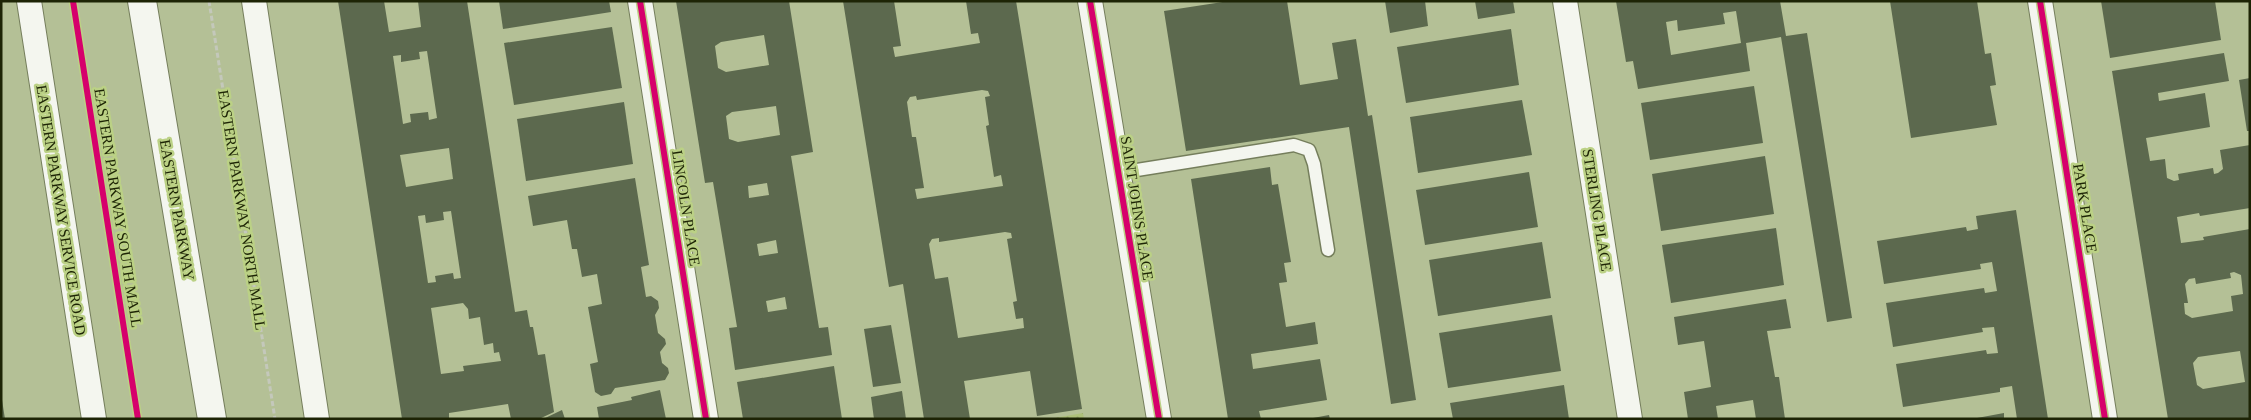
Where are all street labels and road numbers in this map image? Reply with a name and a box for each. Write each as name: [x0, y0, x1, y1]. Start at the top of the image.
street label: EASTERN PARKWAY SERVICE ROAD: [33, 84, 89, 337]
street label: EASTERN PARKWAY SOUTH MALL: [91, 87, 145, 329]
street label: EASTERN PARKWAY NORTH MALL: [215, 89, 269, 331]
street label: SAINT JOHNS PLACE: [1118, 135, 1156, 281]
street label: EASTERN PARKWAY: [157, 138, 197, 282]
street label: STERLING PLACE: [1579, 148, 1615, 272]
street label: LINCOLN PLACE: [669, 149, 703, 267]
street label: PARK PLACE: [2070, 162, 2100, 254]

